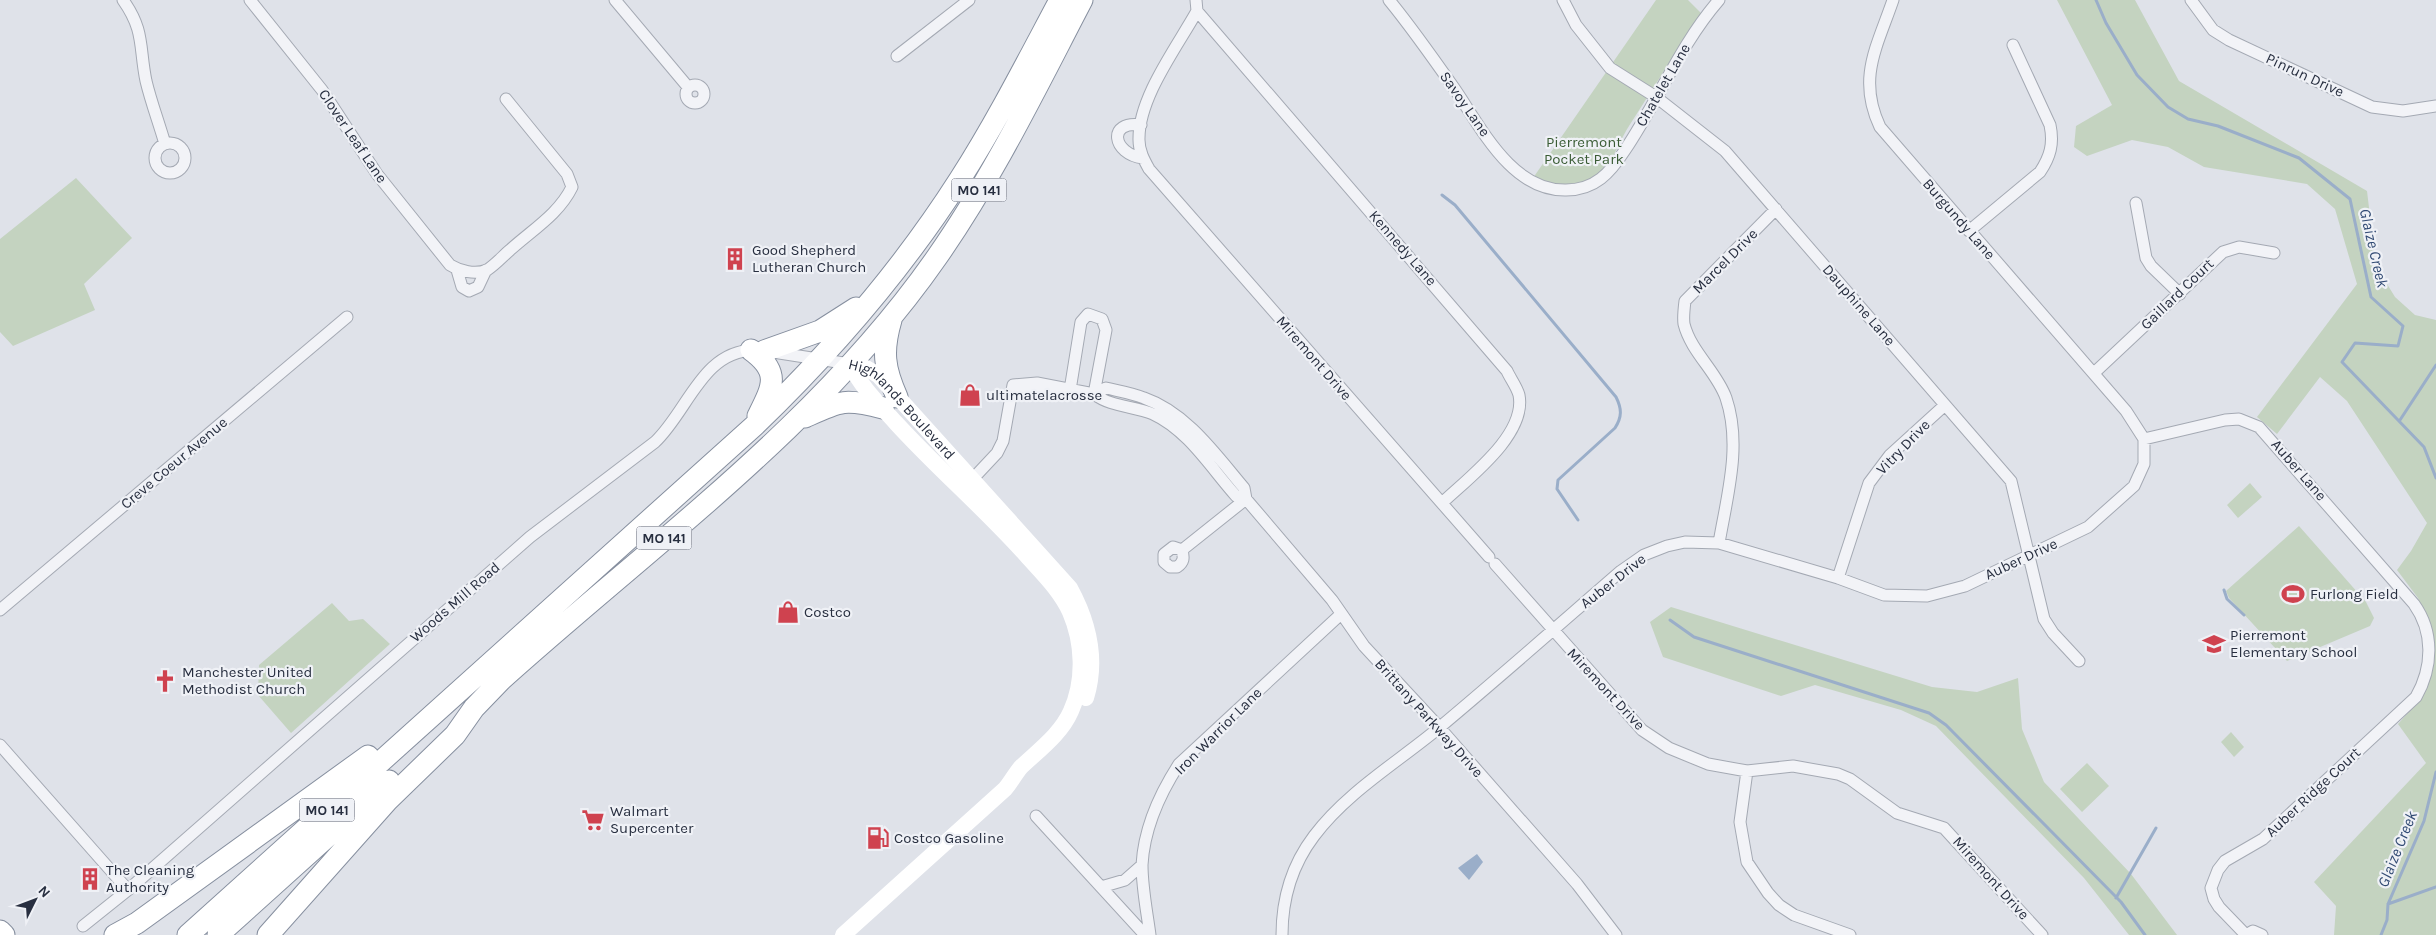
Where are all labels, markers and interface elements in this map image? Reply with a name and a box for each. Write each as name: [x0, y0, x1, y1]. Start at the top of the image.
street label: Chatelet Lane: [1632, 40, 1694, 130]
street label: Pinrun Drive: [2263, 49, 2347, 101]
street label: Savoy Lane: [1436, 68, 1494, 140]
street label: Clover Leaf Lane: [315, 86, 391, 186]
park label: Pierremont Pocket Park: [1544, 133, 1624, 168]
street label: Burgundy Lane: [1919, 175, 1999, 263]
road number: MO 141: [952, 178, 1006, 202]
street label: Kennedy Lane: [1365, 207, 1441, 289]
water label: Glaize Creek: [2356, 207, 2393, 290]
street label: Marcel Drive: [1689, 225, 1761, 297]
place label: Good Shepherd Lutheran Church: [752, 241, 866, 276]
building icon: Good Shepherd Lutheran Church: [722, 246, 748, 272]
street label: Gaillard Court: [2137, 254, 2217, 333]
street label: Dauphine Lane: [1819, 261, 1899, 349]
street label: Miremont Drive: [1272, 312, 1356, 404]
street label: Highlands Boulevard: [847, 355, 959, 463]
shop icon: ultimatelacrosse: [957, 382, 983, 408]
place label: ultimatelacrosse: [986, 386, 1102, 404]
street label: Creve Coeur Avenue: [117, 413, 231, 513]
street label: Vitry Drive: [1872, 416, 1934, 478]
street label: Auber Lane: [2268, 436, 2330, 504]
road number: MO 141: [636, 526, 692, 550]
street label: Auber Drive: [1982, 534, 2060, 584]
street label: Auber Drive: [1577, 550, 1649, 612]
street label: Woods Mill Road: [406, 558, 504, 646]
sports icon: Furlong Field: [2280, 581, 2306, 607]
place label: Furlong Field: [2310, 585, 2399, 603]
shop icon: Costco: [775, 599, 801, 625]
place label: Costco: [804, 603, 851, 621]
place label: Pierremont Elementary School: [2230, 626, 2357, 661]
school or university icon: Pierremont Elementary School: [2201, 631, 2227, 657]
street label: Miremont Drive: [1563, 644, 1649, 734]
street label: Brittany Parkway Drive: [1371, 655, 1487, 781]
place label: Manchester United Methodist Church: [182, 663, 312, 698]
church icon: Manchester United Methodist Church: [152, 668, 178, 694]
street label: Iron Warrior Lane: [1171, 684, 1265, 778]
street label: Auber Ridge Court: [2262, 743, 2364, 841]
road number: MO 141: [300, 798, 354, 822]
place label: Walmart Supercenter: [610, 802, 694, 837]
supermarket icon: Walmart Supercenter: [580, 807, 606, 833]
water label: Glaize Creek: [2373, 807, 2421, 890]
fuel station icon: Costco Gasoline: [865, 825, 891, 851]
place label: Costco Gasoline: [894, 829, 1004, 847]
street label: Miremont Drive: [1949, 833, 2033, 923]
place label: The Cleaning Authority: [106, 861, 195, 896]
building icon: The Cleaning Authority: [77, 866, 103, 892]
north arrow: [10, 875, 60, 925]
text: N: [35, 882, 54, 901]

